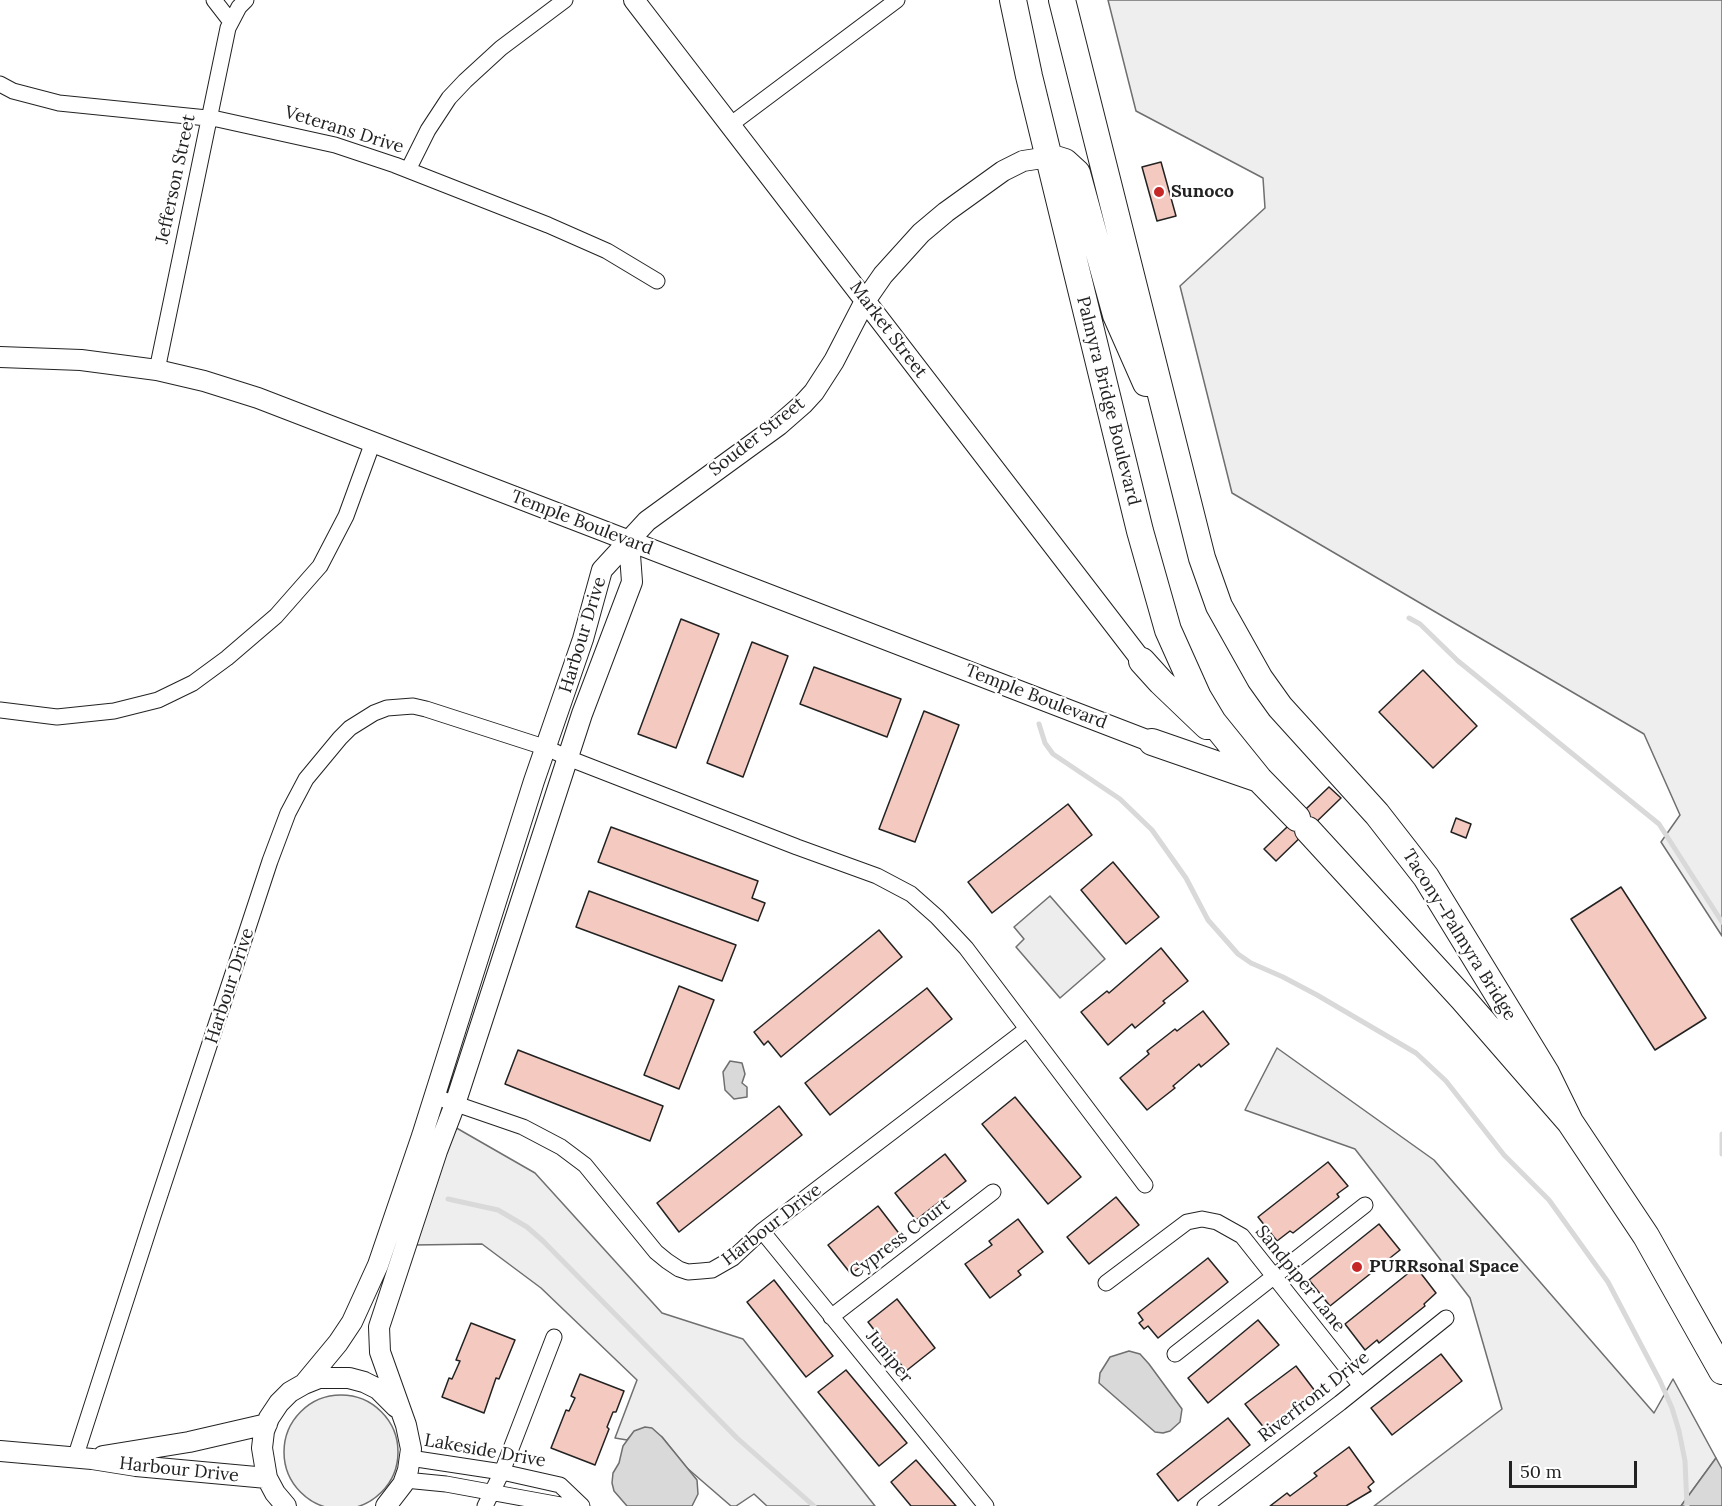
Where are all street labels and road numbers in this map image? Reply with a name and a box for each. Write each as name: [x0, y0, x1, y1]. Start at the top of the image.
street label: Veterans Drive: [282, 102, 406, 158]
street label: Jefferson Street: [152, 112, 200, 246]
street label: Market Street: [845, 277, 931, 383]
street label: Palmyra Bridge Boulevard: [1072, 294, 1144, 508]
street label: Souder Street: [705, 393, 809, 481]
street label: Temple Boulevard: [508, 486, 656, 560]
street label: Harbour Drive: [555, 574, 611, 696]
street label: Temple Boulevard: [962, 660, 1110, 734]
street label: Tacony–Palmyra Bridge: [1398, 846, 1520, 1024]
street label: Harbour Drive: [201, 926, 259, 1046]
street label: Harbour Drive: [718, 1179, 826, 1271]
street label: Cypress Court: [845, 1194, 955, 1284]
street label: Sandpiper Lane: [1250, 1221, 1350, 1337]
street label: Juniper: [861, 1326, 917, 1388]
street label: Riverfront Drive: [1254, 1347, 1374, 1447]
street label: Lakeside Drive: [423, 1430, 547, 1472]
street label: Harbour Drive: [118, 1453, 240, 1487]

